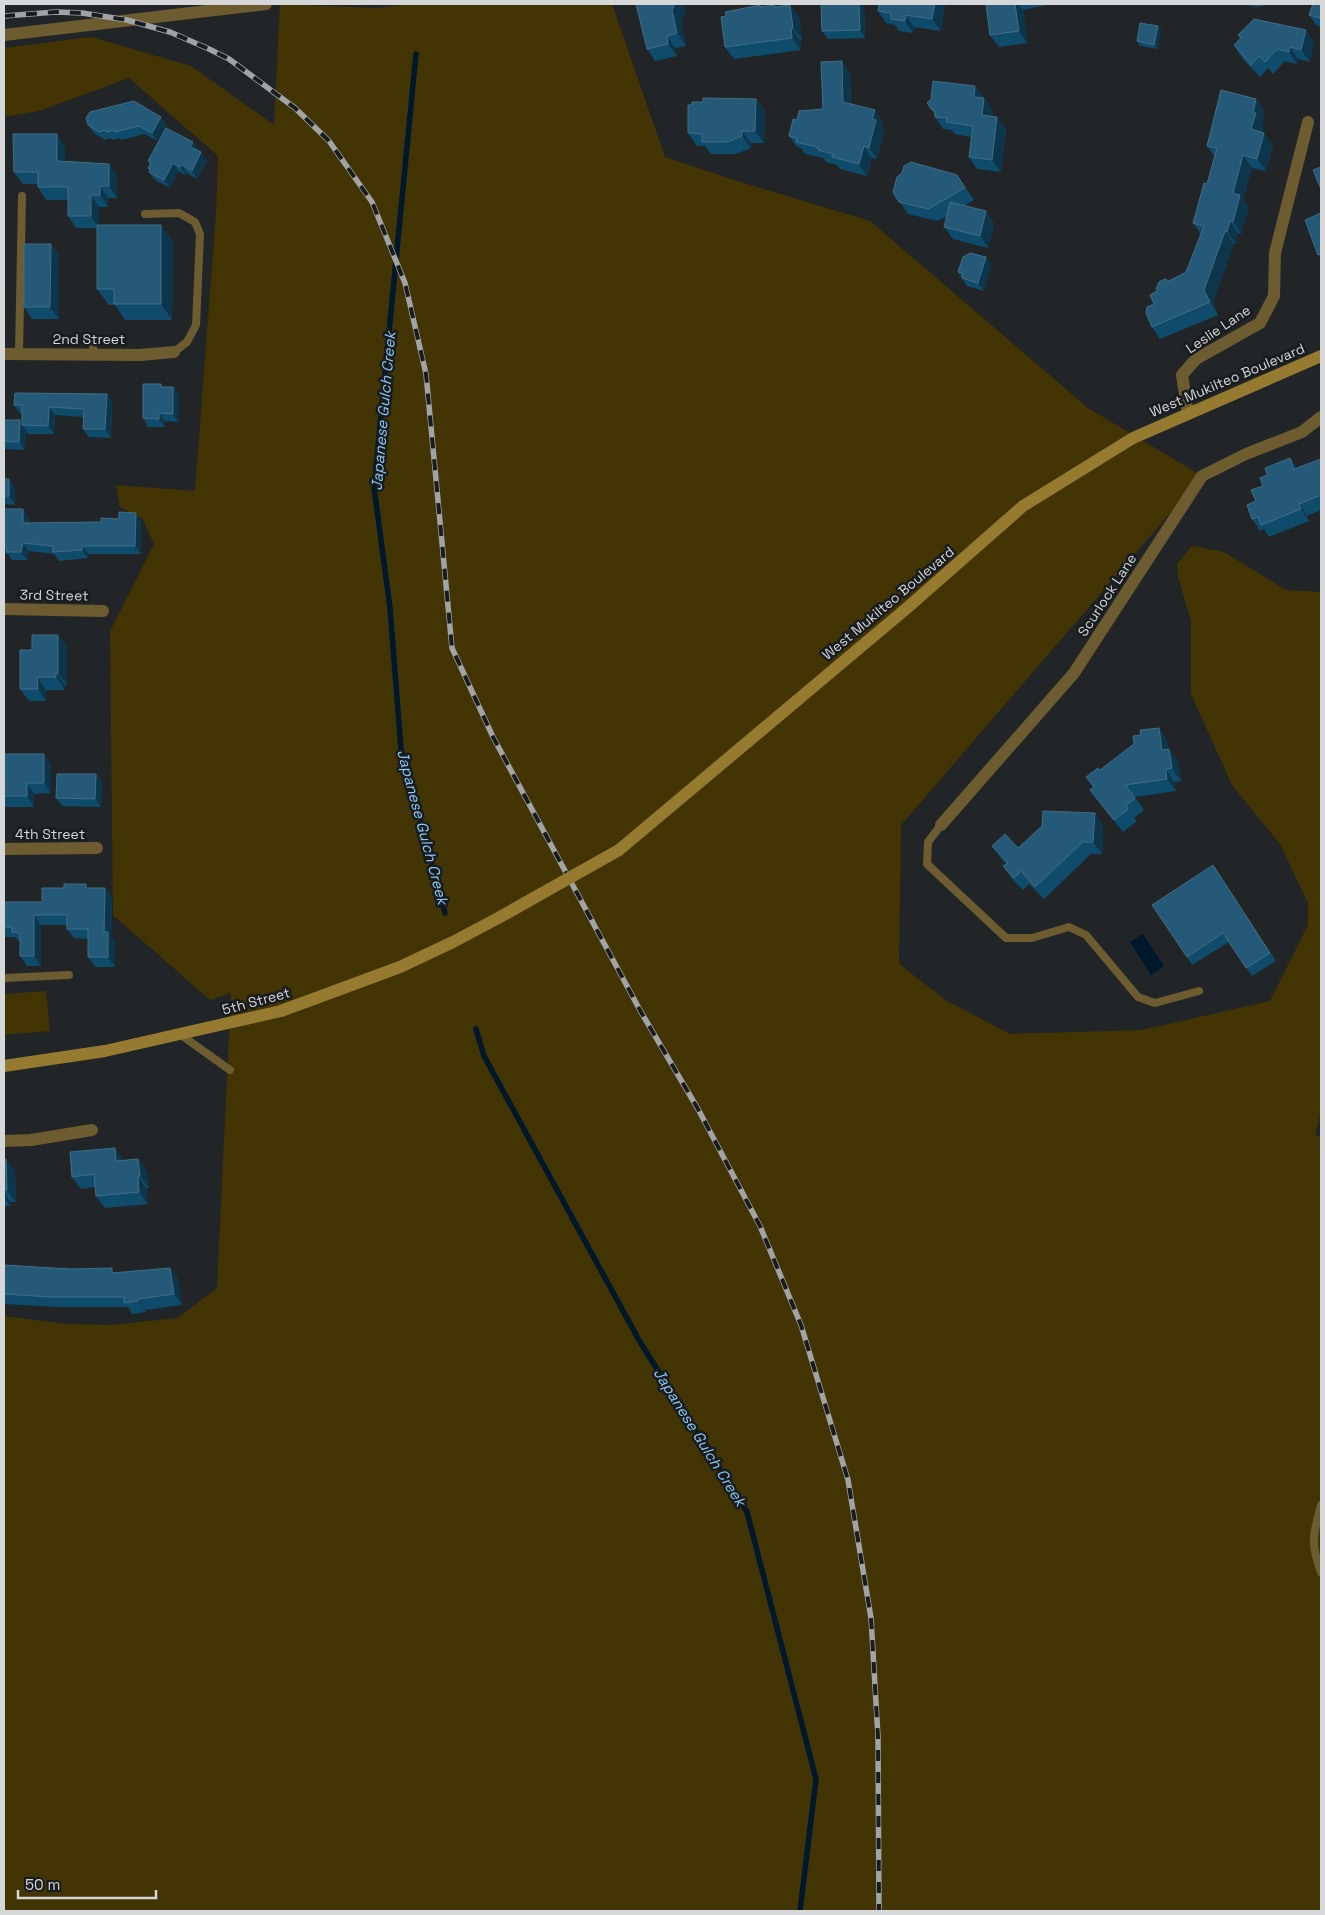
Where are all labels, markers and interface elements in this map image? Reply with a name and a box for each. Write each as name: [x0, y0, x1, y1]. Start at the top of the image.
street label: Leslie Lane: [1182, 301, 1254, 357]
water label: Japanese Gulch Creek: [367, 329, 400, 491]
street label: 2nd Street: [53, 330, 125, 348]
street label: West Mukilteo Boulevard: [1147, 339, 1307, 421]
street label: West Mukilteo Boulevard: [818, 543, 958, 663]
street label: Scurlock Lane: [1074, 550, 1140, 640]
street label: 3rd Street: [19, 585, 89, 605]
water label: Japanese Gulch Creek: [393, 747, 453, 908]
street label: 4th Street: [15, 825, 85, 843]
street label: 5th Street: [220, 983, 292, 1019]
water label: Japanese Gulch Creek: [650, 1364, 751, 1511]
scale bar: [18, 1868, 155, 1900]
text: 50 m: [25, 1875, 60, 1894]

